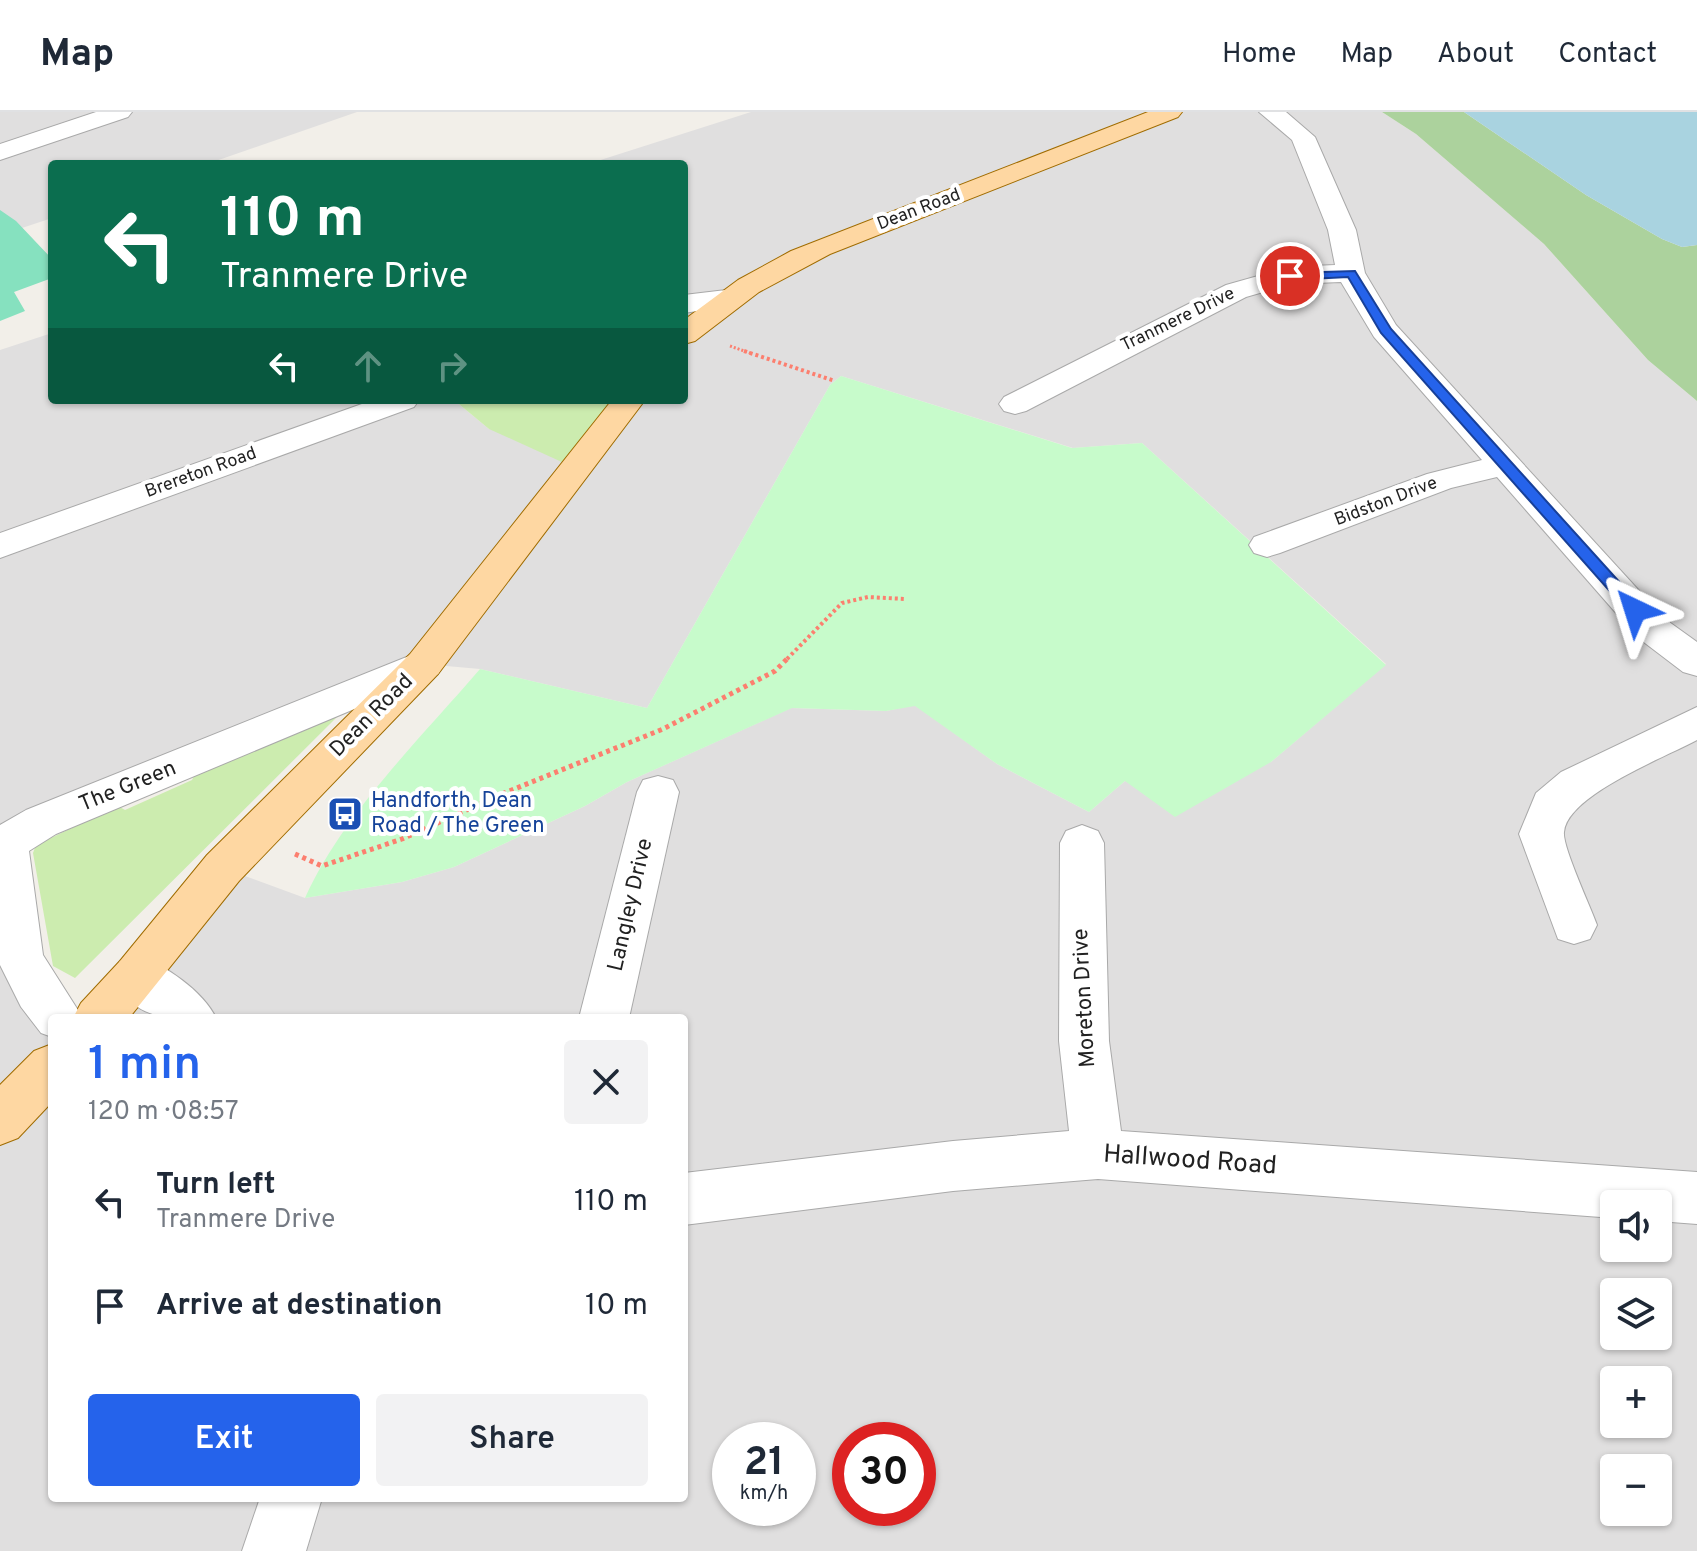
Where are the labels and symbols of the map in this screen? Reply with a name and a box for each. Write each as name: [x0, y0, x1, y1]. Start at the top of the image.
street label: Dean Road: [874, 184, 964, 236]
pin: [1256, 242, 1324, 310]
street label: Tranmere Drive: [1117, 282, 1239, 358]
street label: Brereton Road: [142, 442, 260, 504]
street label: Bidston Drive: [1331, 472, 1441, 532]
position arrow: [1593, 568, 1677, 652]
street label: Dean Road: [325, 669, 419, 763]
street label: The Green: [75, 755, 181, 819]
place label: Handforth, Dean Road / The Green: [371, 788, 545, 840]
bus stop icon: Handforth, Dean Road / The Green: [326, 795, 364, 833]
street label: Langley Drive: [603, 836, 659, 974]
street label: Moreton Drive: [1068, 928, 1102, 1068]
street label: Hallwood Road: [1102, 1138, 1278, 1184]
speed limit sign: 30: [832, 1422, 936, 1526]

